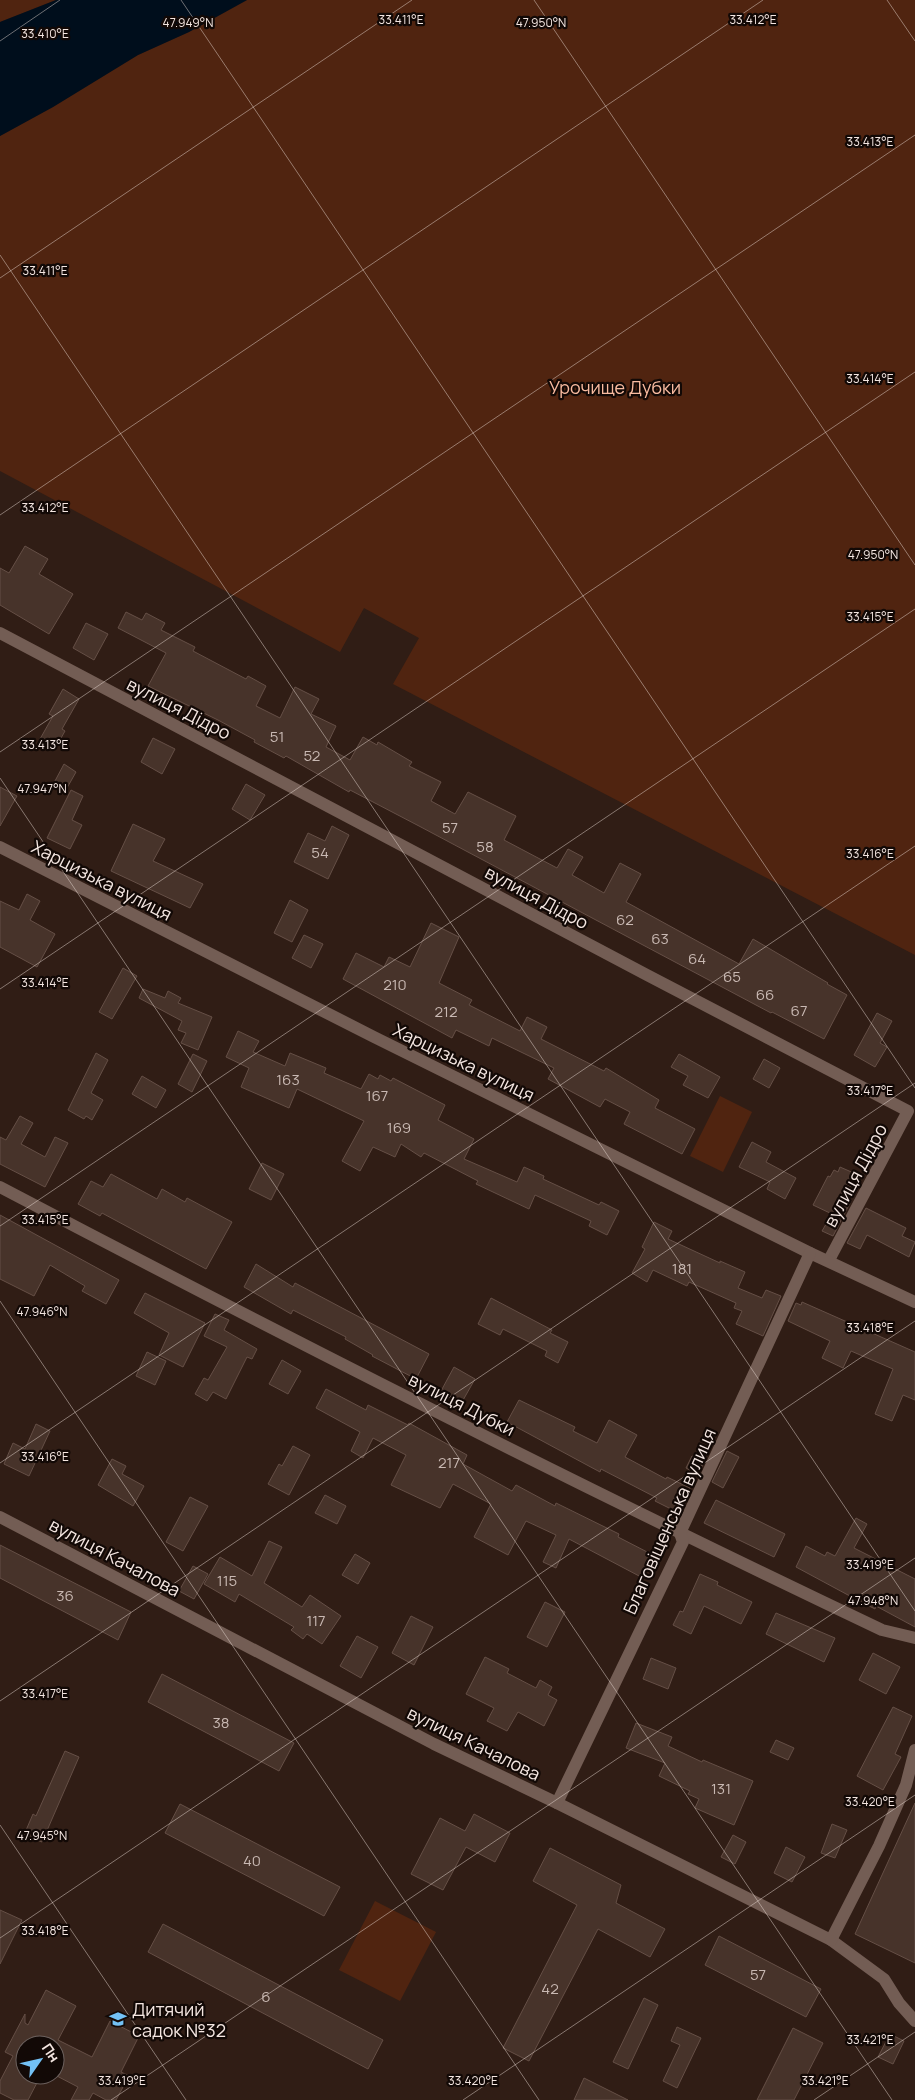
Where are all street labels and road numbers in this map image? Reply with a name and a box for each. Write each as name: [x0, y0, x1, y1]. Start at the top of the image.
street label: вулиця Дідро: [123, 672, 235, 744]
street label: Харцизька вулиця: [28, 834, 176, 926]
street label: вулиця Дідро: [481, 860, 593, 934]
street label: Харцизька вулиця: [389, 1017, 539, 1107]
street label: вулиця Дідро: [818, 1119, 892, 1231]
street label: вулиця Дубки: [405, 1367, 519, 1441]
street label: Благовіщенська вулиця: [617, 1424, 721, 1618]
street label: вулиця Качалова: [45, 1512, 185, 1602]
street label: вулиця Качалова: [404, 1700, 544, 1786]

